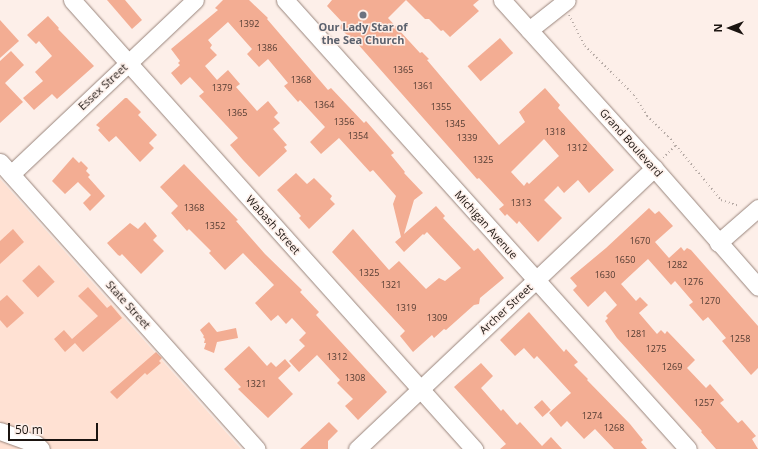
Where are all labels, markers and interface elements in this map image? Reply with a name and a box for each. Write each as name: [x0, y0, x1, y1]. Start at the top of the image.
north arrow: [710, 8, 750, 48]
marker: Our Lady Star of the Sea Church: [358, 10, 368, 20]
house number: 1392: [239, 19, 259, 29]
place label: Our Lady Star of the Sea Church: [318, 21, 408, 47]
text: N: [710, 24, 725, 32]
house number: 1386: [257, 43, 277, 53]
street label: Essex Street: [76, 61, 130, 113]
house number: 1365: [393, 65, 413, 75]
house number: 1368: [291, 75, 311, 85]
house number: 1361: [413, 81, 433, 91]
house number: 1379: [212, 83, 232, 93]
house number: 1364: [314, 100, 334, 110]
house number: 1355: [431, 102, 451, 112]
street label: Grand Boulevard: [597, 106, 665, 180]
house number: 1365: [227, 108, 247, 118]
house number: 1356: [334, 117, 354, 127]
house number: 1345: [445, 119, 465, 129]
house number: 1318: [545, 127, 565, 137]
house number: 1354: [348, 131, 368, 141]
house number: 1339: [457, 133, 477, 143]
house number: 1312: [567, 143, 587, 153]
house number: 1325: [473, 155, 493, 165]
street label: Michigan Avenue: [452, 188, 520, 262]
street label: Wabash Street: [243, 193, 303, 257]
house number: 1313: [511, 198, 531, 208]
house number: 1368: [184, 203, 204, 213]
house number: 1352: [205, 221, 225, 231]
house number: 1670: [630, 236, 650, 246]
house number: 1650: [615, 255, 635, 265]
house number: 1282: [667, 260, 687, 270]
house number: 1325: [359, 268, 379, 278]
house number: 1630: [595, 270, 615, 280]
house number: 1276: [683, 277, 703, 287]
street label: State Street: [103, 278, 153, 332]
house number: 1321: [381, 280, 401, 290]
street label: Archer Street: [477, 281, 535, 337]
house number: 1270: [700, 296, 720, 306]
house number: 1319: [396, 303, 416, 313]
house number: 1309: [427, 313, 447, 323]
house number: 1281: [626, 329, 646, 339]
house number: 1258: [730, 334, 750, 344]
house number: 1275: [646, 344, 666, 354]
house number: 1312: [327, 352, 347, 362]
house number: 1269: [662, 362, 682, 372]
house number: 1308: [345, 373, 365, 383]
house number: 1321: [246, 379, 266, 389]
house number: 1257: [694, 398, 714, 408]
house number: 1274: [582, 411, 602, 421]
scale bar: [10, 415, 100, 441]
text: 50 m: [15, 421, 43, 438]
house number: 1268: [604, 423, 624, 433]

